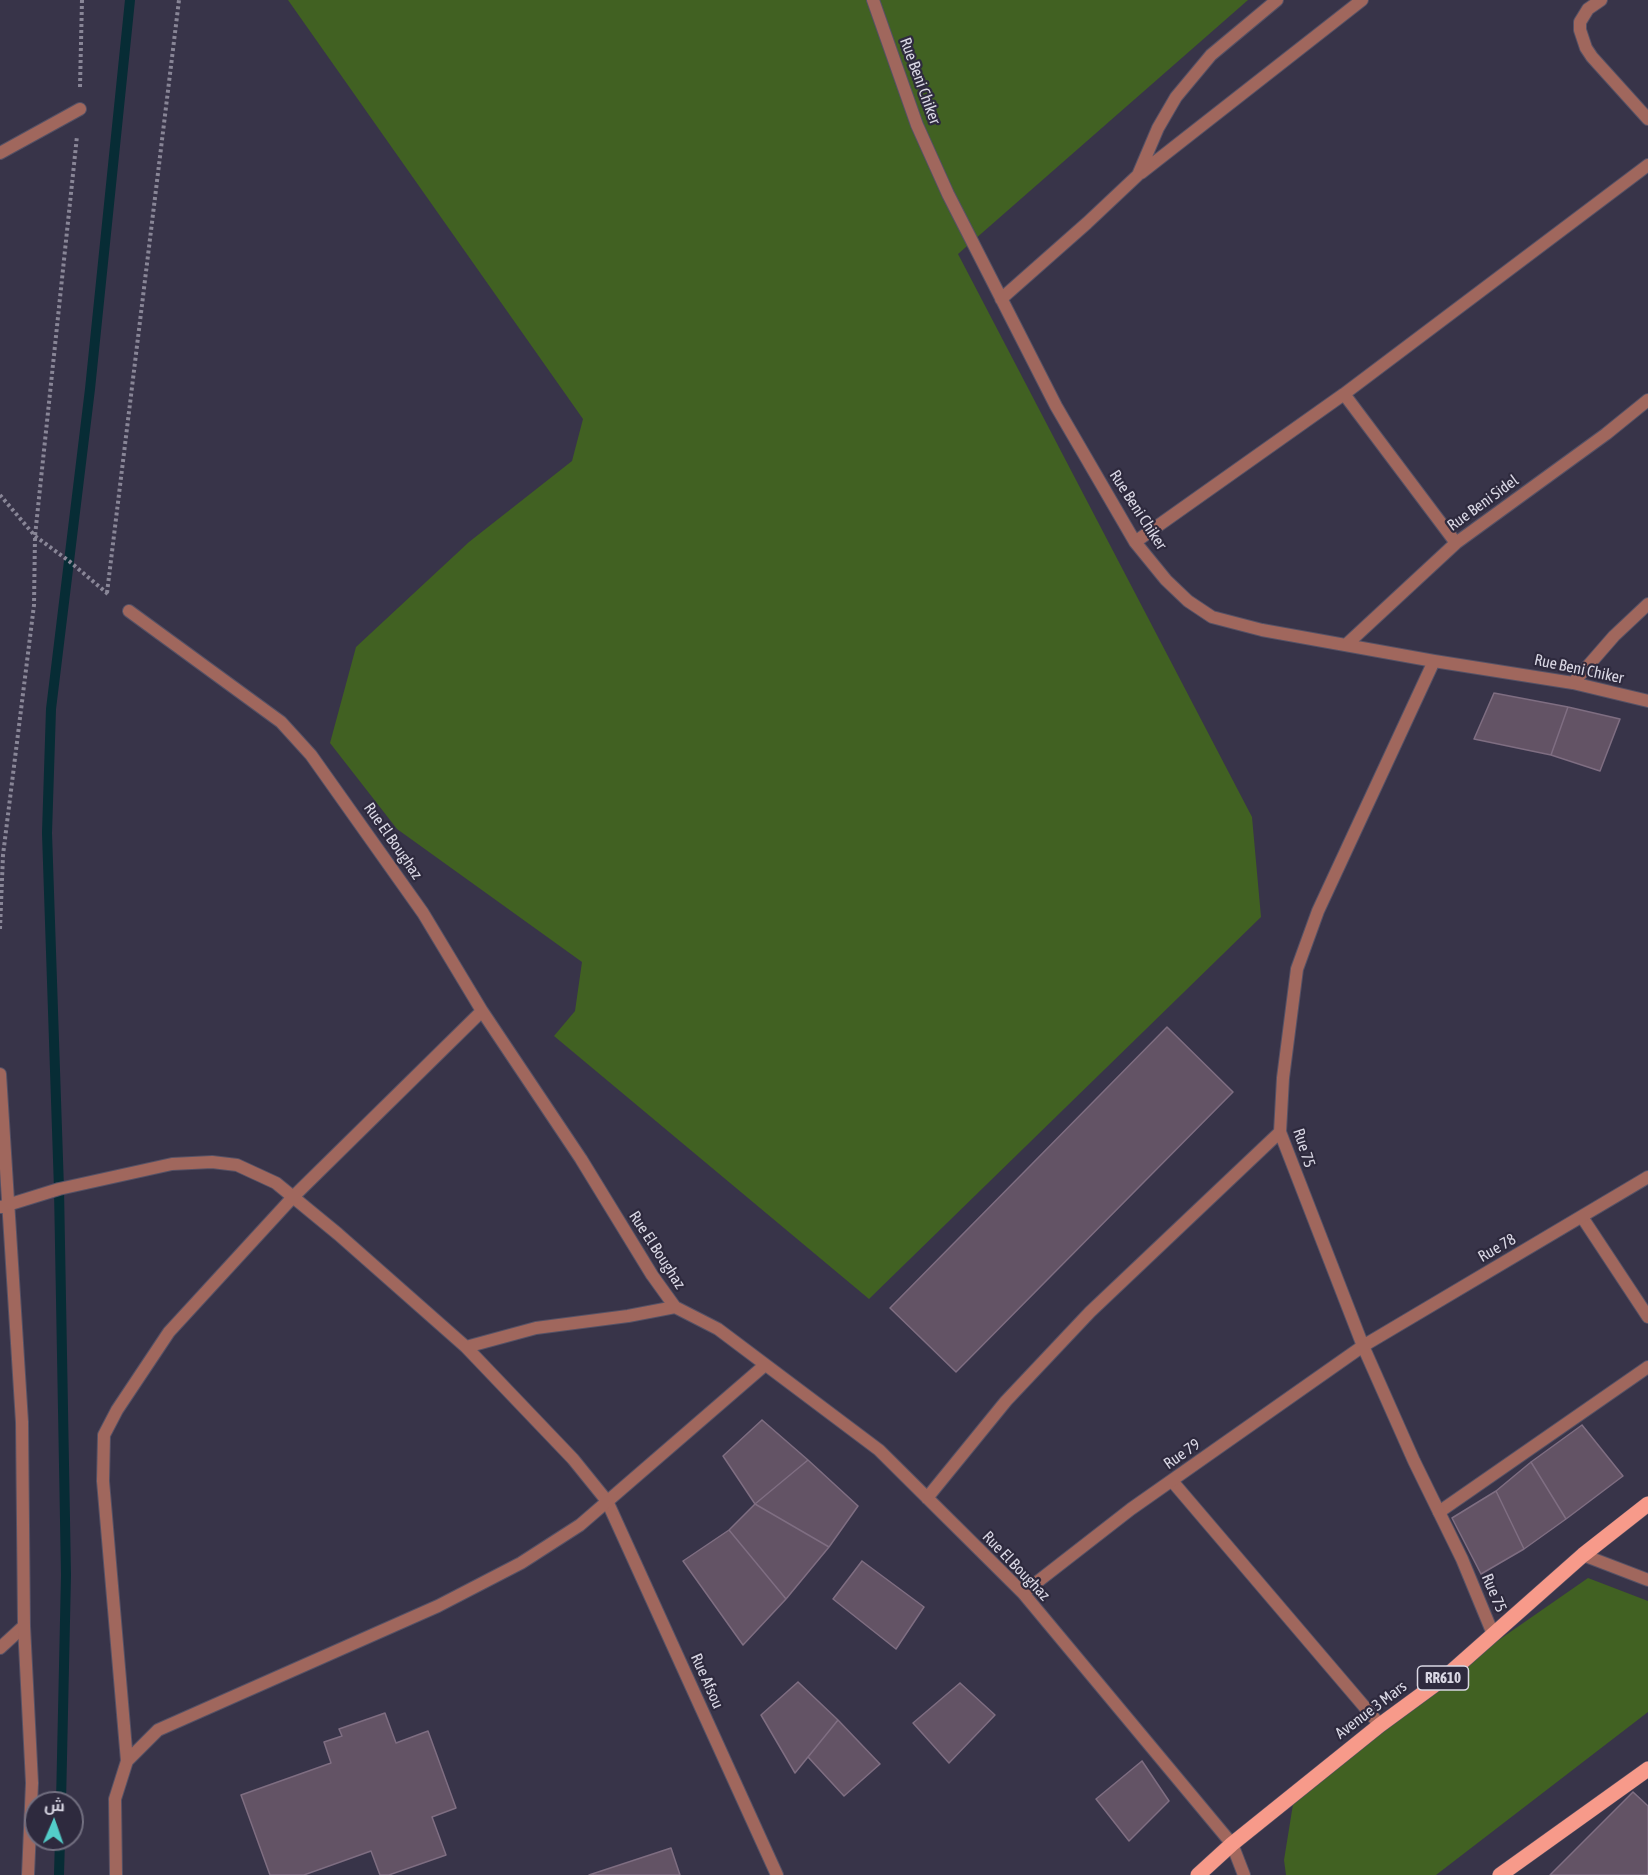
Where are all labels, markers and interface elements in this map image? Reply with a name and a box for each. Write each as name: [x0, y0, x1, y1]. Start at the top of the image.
street label: Rue Beni Chiker: [895, 35, 945, 127]
street label: Rue Beni Chiker: [1105, 467, 1171, 553]
street label: Rue Beni Sidel: [1444, 471, 1522, 535]
street label: Rue Beni Chiker: [1532, 650, 1626, 688]
street label: Rue El Boughaz: [360, 799, 426, 883]
street label: Rue 75: [1289, 1126, 1319, 1170]
street label: Rue El Boughaz: [625, 1207, 689, 1293]
street label: Rue 78: [1475, 1230, 1519, 1266]
street label: Rue 79: [1160, 1435, 1204, 1473]
street label: Rue El Boughaz: [978, 1527, 1054, 1605]
street label: Rue 75: [1477, 1571, 1511, 1615]
street label: Rue Afsou: [686, 1650, 728, 1712]
road number: RR610: [1418, 1666, 1468, 1690]
street label: Avenue 3 Mars: [1331, 1677, 1411, 1743]
north arrow: [24, 1791, 84, 1851]
text: ش: [44, 1796, 65, 1814]

